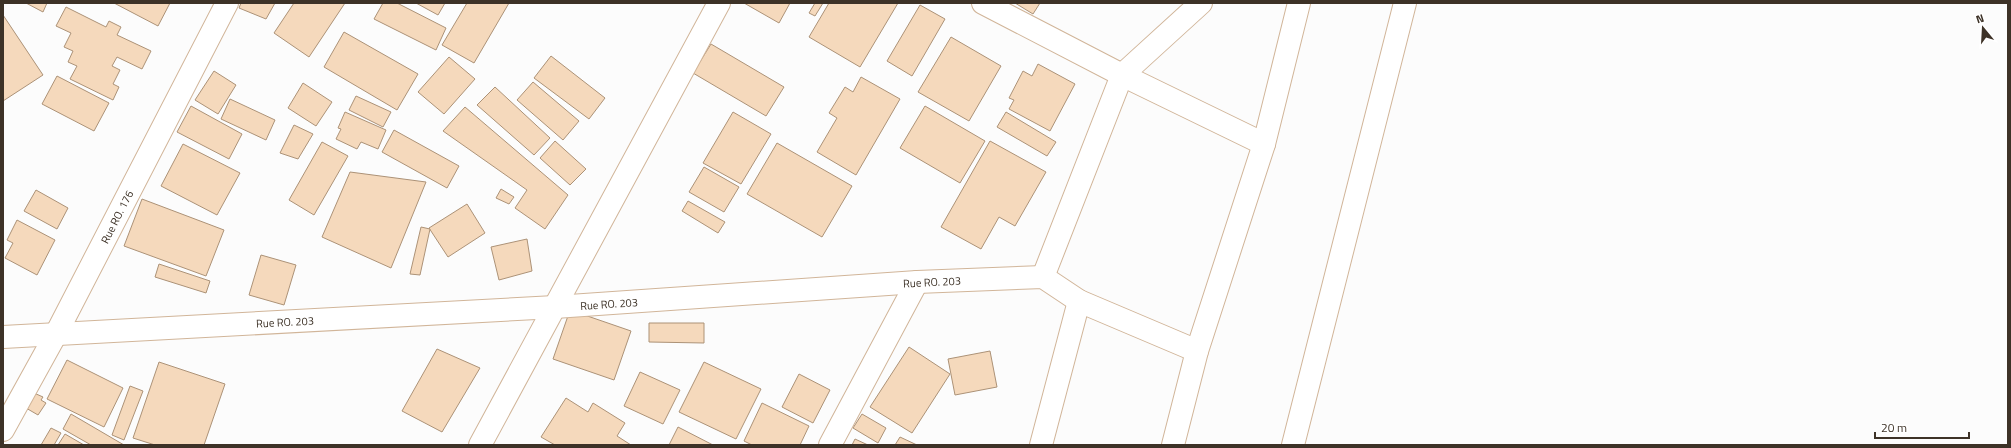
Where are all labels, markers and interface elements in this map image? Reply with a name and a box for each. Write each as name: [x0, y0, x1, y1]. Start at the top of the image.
north arrow: [1963, 8, 2003, 48]
text: N: [1974, 10, 1986, 27]
street label: Rue RO. 176: [97, 188, 137, 246]
street label: Rue RO. 203: [903, 272, 961, 292]
street label: Rue RO. 203: [580, 294, 638, 314]
street label: Rue RO. 203: [256, 312, 314, 332]
scale bar: [1875, 414, 1969, 440]
text: 20 m: [1881, 418, 1907, 437]

